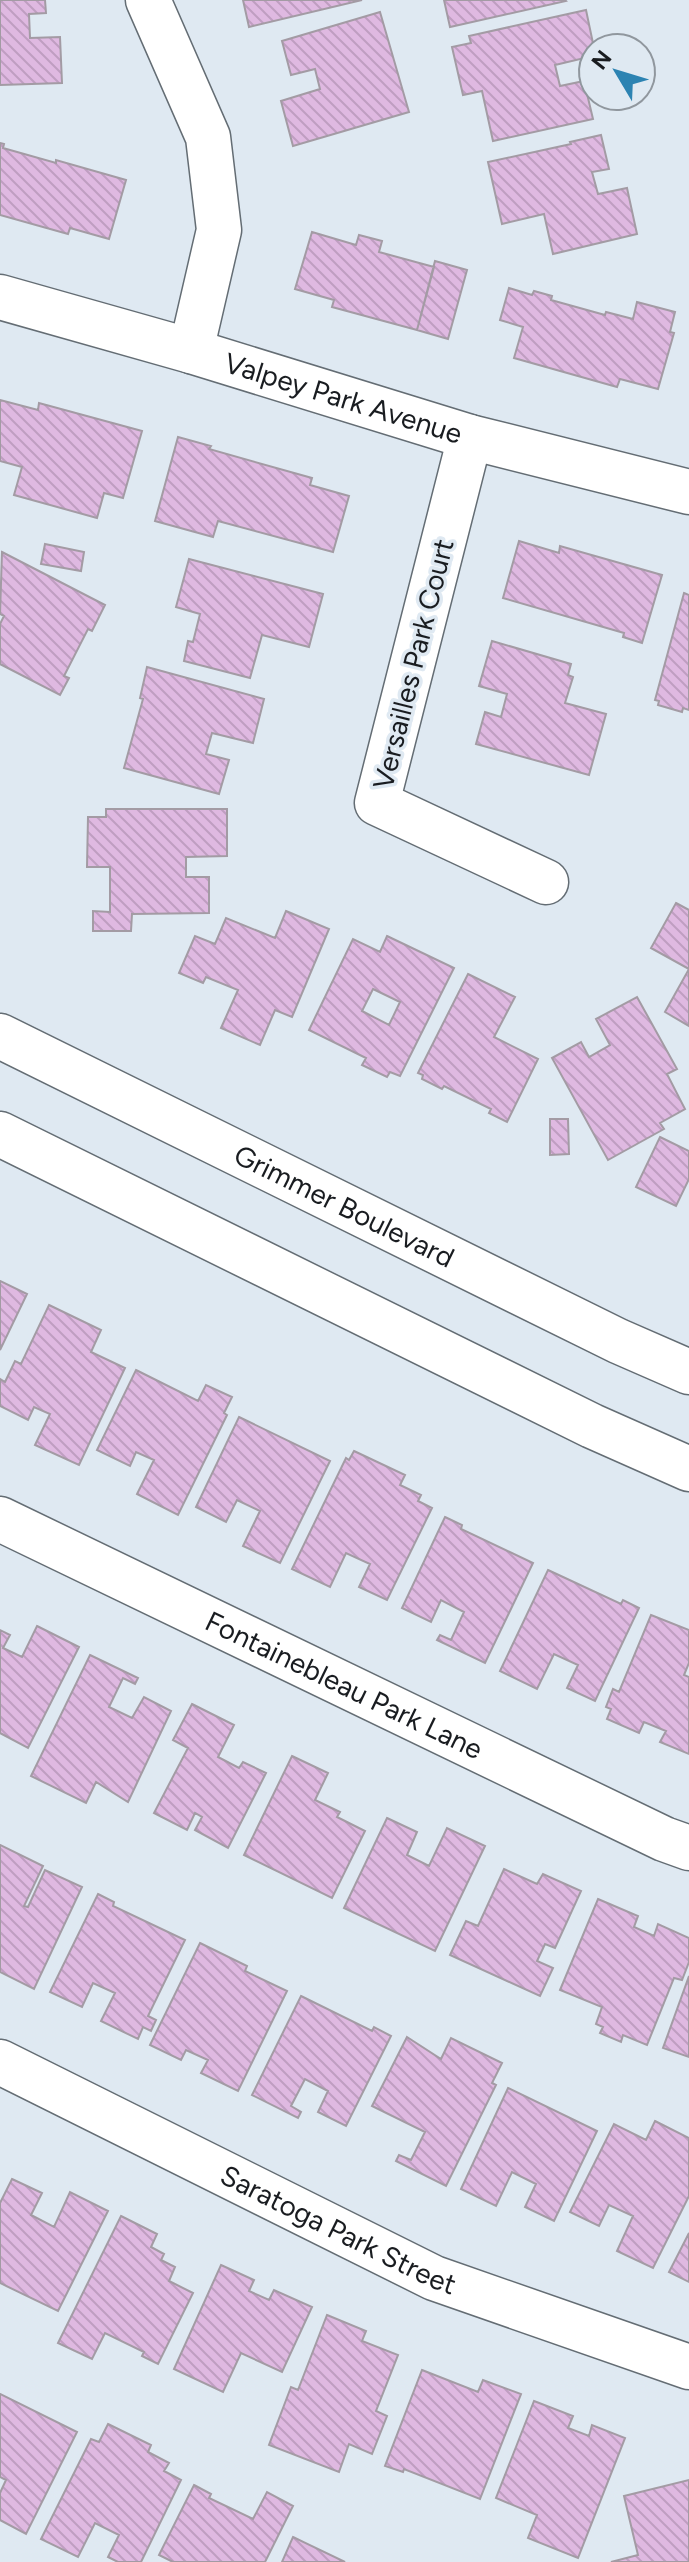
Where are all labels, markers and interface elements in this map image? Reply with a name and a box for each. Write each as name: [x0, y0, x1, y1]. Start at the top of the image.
north arrow: [577, 32, 657, 112]
text: N: [586, 45, 618, 75]
street label: Valpey Park Avenue: [220, 345, 466, 451]
street label: Versailles Park Court: [365, 535, 461, 793]
street label: Grimmer Boulevard: [229, 1137, 460, 1275]
street label: Fontainebleau Park Lane: [200, 1604, 488, 1766]
street label: Saratoga Park Street: [215, 2158, 461, 2301]

